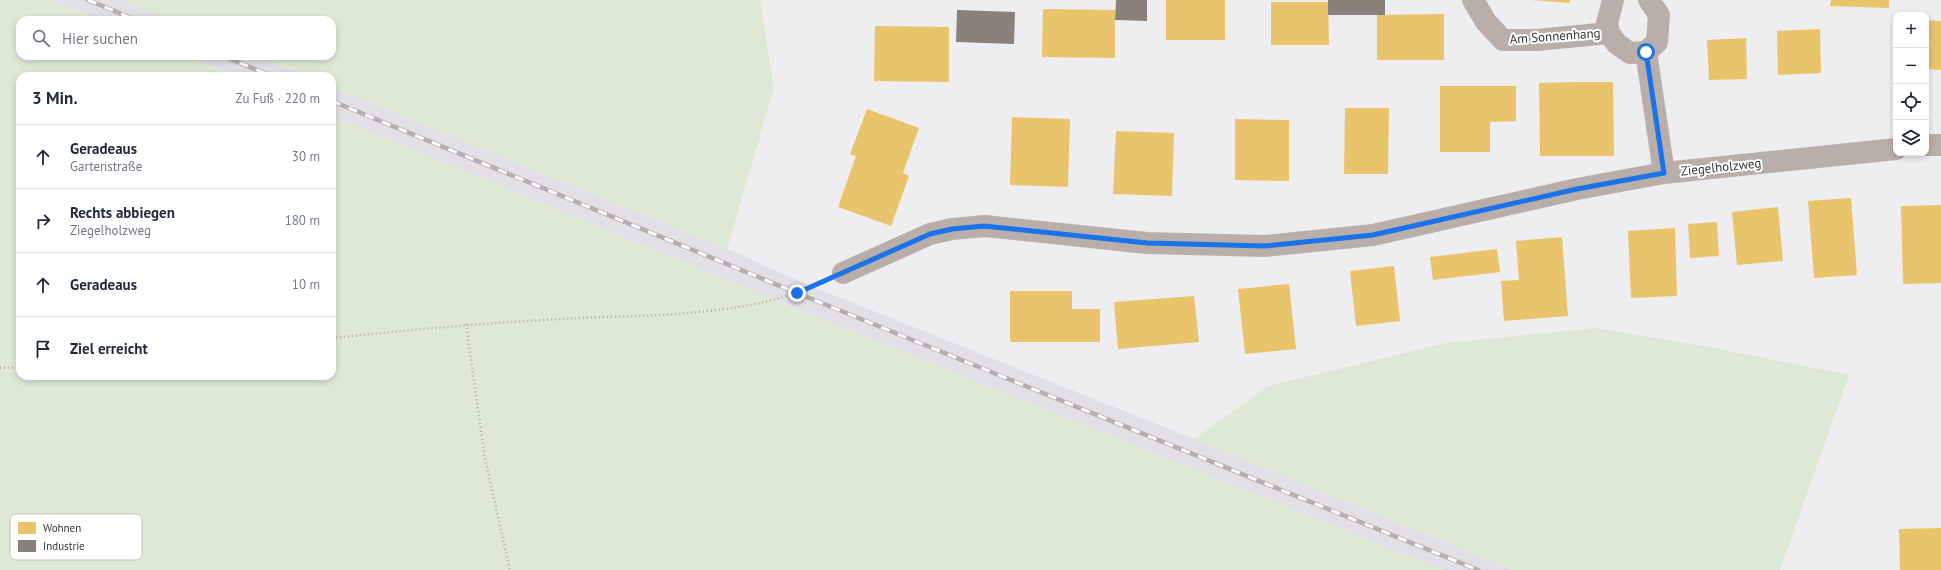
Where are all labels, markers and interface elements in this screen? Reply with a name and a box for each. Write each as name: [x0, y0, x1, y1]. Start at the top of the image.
map controls: [1893, 12, 1929, 156]
button: +: [1893, 12, 1929, 48]
search box: [16, 16, 336, 60]
street label: Am Sonnenhang: [1509, 24, 1601, 48]
icon: search: [30, 27, 52, 49]
text: Hier suchen: [62, 29, 138, 48]
route start: [1637, 43, 1655, 61]
button: −: [1893, 48, 1929, 84]
button: locate: [1893, 84, 1929, 120]
text: 3 Min.: [32, 87, 78, 109]
text: Zu Fuß · 220 m: [236, 90, 320, 107]
button: layers: [1893, 120, 1929, 156]
text: Geradeaus: [70, 139, 137, 158]
icon: ahead: [32, 146, 54, 168]
text: 30 m: [292, 148, 320, 165]
street label: Ziegelholzweg: [1680, 154, 1762, 180]
text: Gartenstraße: [70, 158, 142, 175]
text: Rechts abbiegen: [70, 203, 175, 222]
icon: right: [32, 210, 54, 232]
text: 180 m: [285, 212, 320, 229]
text: Ziegelholzweg: [70, 222, 151, 239]
icon: ahead: [32, 274, 54, 296]
text: Geradeaus: [70, 275, 137, 294]
text: 10 m: [292, 276, 320, 293]
route end: [788, 284, 806, 302]
icon: arrive: [32, 338, 54, 360]
text: Ziel erreicht: [70, 339, 148, 358]
legend: [10, 514, 142, 560]
text: Wohnen: [43, 521, 81, 535]
text: Industrie: [43, 539, 85, 553]

